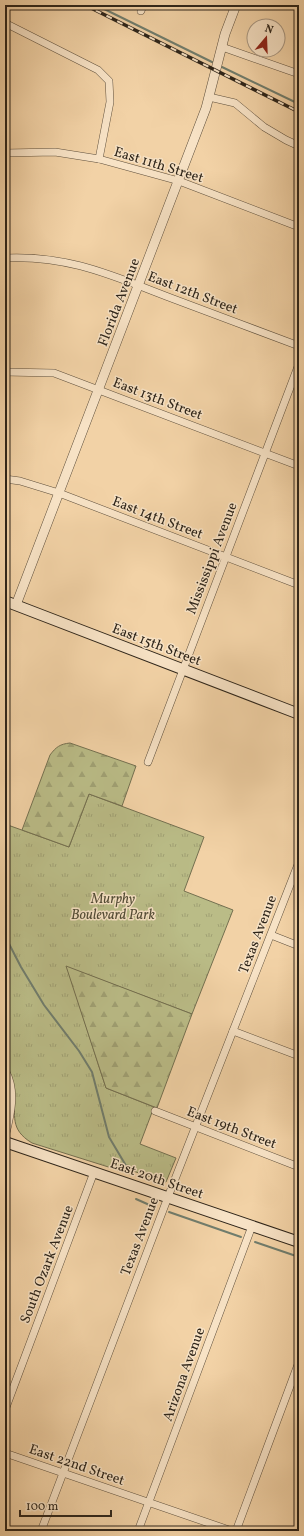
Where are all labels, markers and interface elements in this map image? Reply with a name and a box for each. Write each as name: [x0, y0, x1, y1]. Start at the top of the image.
north arrow: [246, 18, 286, 58]
text: N: [263, 22, 275, 38]
street label: East 11th Street: [111, 143, 206, 188]
street label: Florida Avenue: [94, 255, 145, 349]
street label: East 12th Street: [145, 268, 240, 319]
street label: East 13th Street: [110, 374, 205, 425]
street label: East 14th Street: [109, 492, 206, 544]
street label: Mississippi Avenue: [182, 499, 243, 617]
street label: East 15th Street: [109, 620, 204, 671]
park label: Murphy Boulevard Park: [71, 890, 155, 925]
street label: Texas Avenue: [235, 892, 282, 977]
street label: East 19th Street: [184, 1103, 279, 1154]
street label: East 20th Street: [107, 1155, 206, 1204]
street label: Texas Avenue: [117, 1194, 164, 1279]
street label: South Ozark Avenue: [16, 1202, 79, 1327]
street label: Arizona Avenue: [159, 1325, 210, 1424]
street label: East 22nd Street: [26, 1440, 127, 1491]
scale bar: [20, 1492, 111, 1518]
text: 100 m: [26, 1499, 59, 1515]

